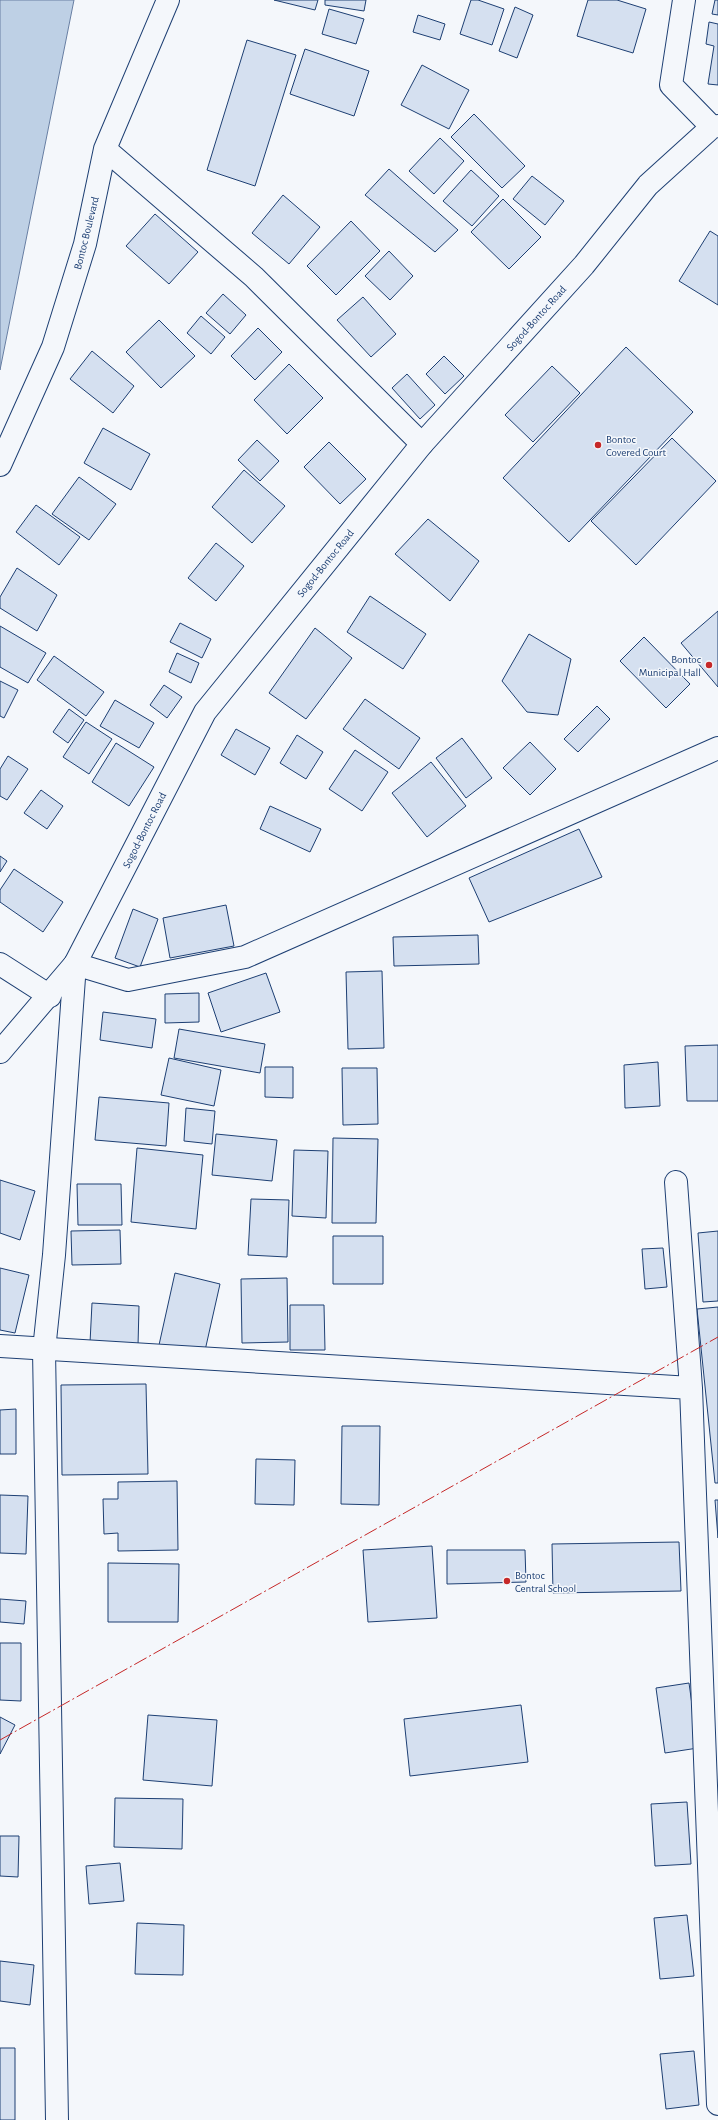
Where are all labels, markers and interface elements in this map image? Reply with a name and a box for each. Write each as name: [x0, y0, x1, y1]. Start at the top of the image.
street label: Bontoc Boulevard: [72, 195, 101, 271]
street label: Sogod-Bontoc Road: [504, 283, 569, 353]
place label: Bontoc Covered Court: [606, 434, 666, 458]
marker: Bontoc Covered Court: [593, 440, 603, 450]
street label: Sogod-Bontoc Road: [295, 527, 356, 599]
place label: Bontoc Municipal Hall: [639, 654, 702, 678]
marker: Bontoc Municipal Hall: [704, 660, 714, 670]
street label: Sogod-Bontoc Road: [121, 790, 168, 870]
place label: Bontoc Central School: [515, 1570, 576, 1594]
marker: Bontoc Central School: [502, 1576, 512, 1586]

